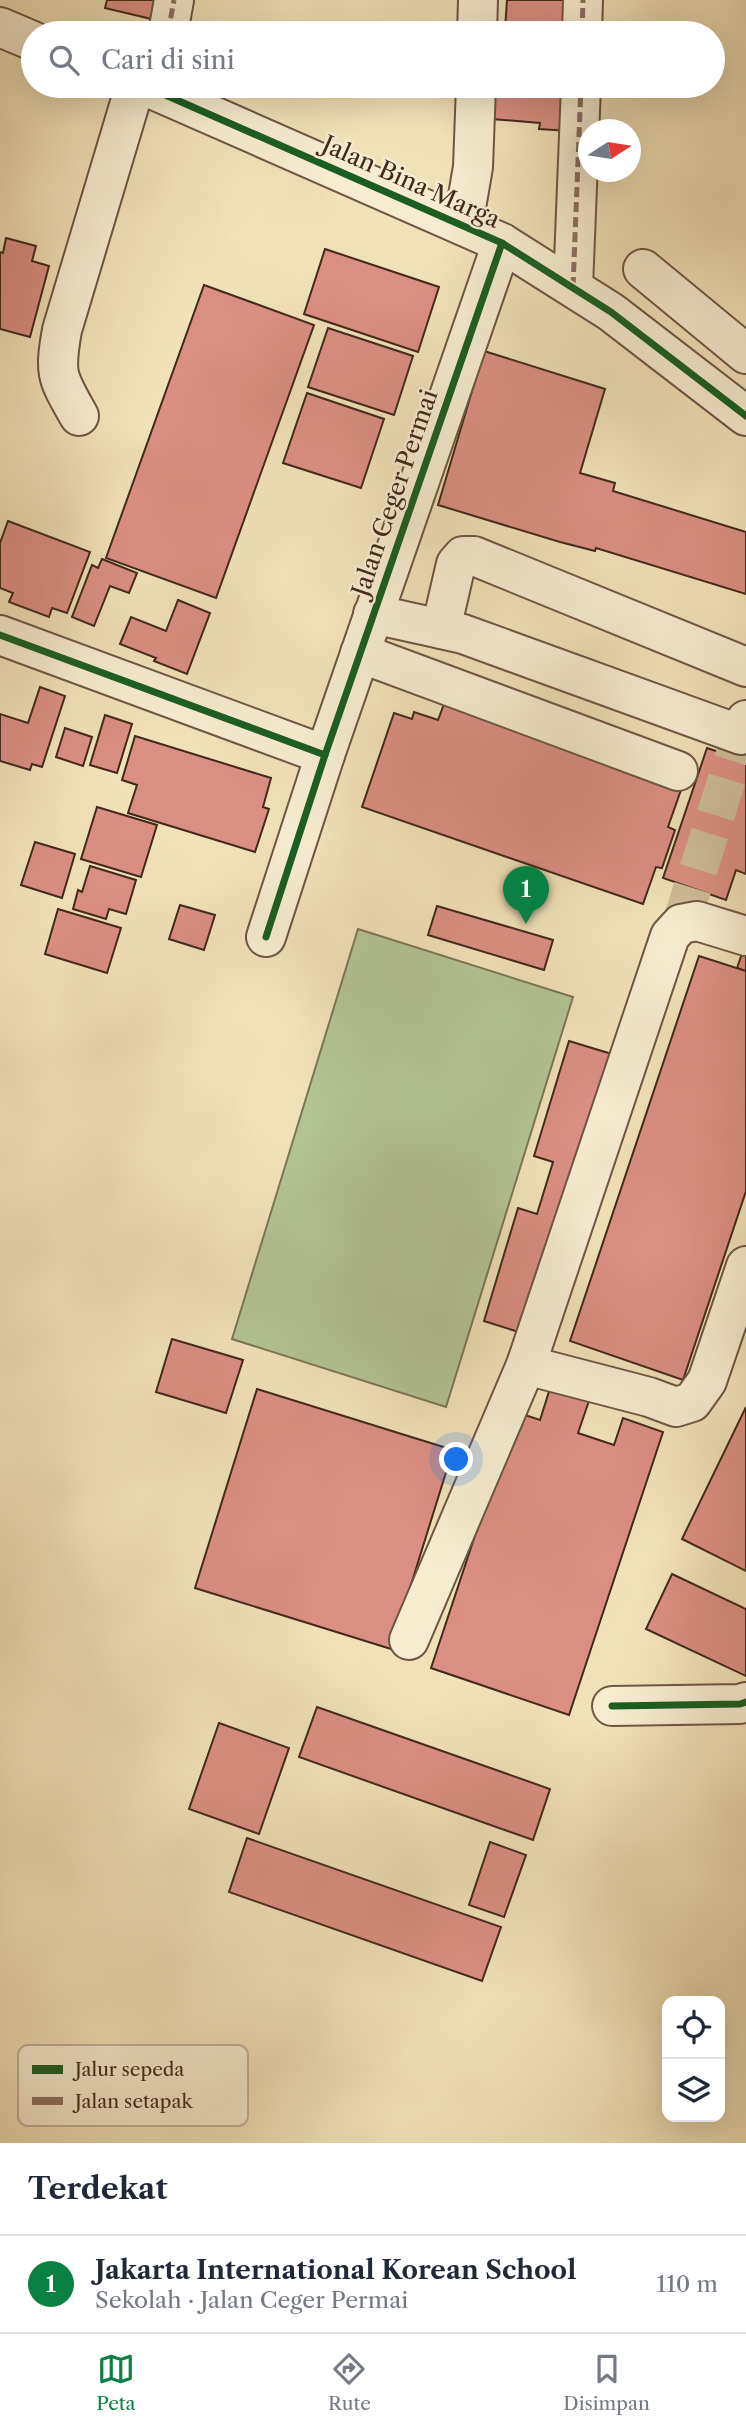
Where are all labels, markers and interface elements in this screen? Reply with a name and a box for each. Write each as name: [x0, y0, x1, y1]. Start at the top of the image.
search box: [21, 21, 725, 98]
icon: search: [45, 41, 83, 79]
text: Cari di sini: [101, 44, 235, 76]
north arrow: [578, 119, 641, 182]
street label: Jalan Bina Marga: [314, 128, 505, 234]
street label: Jalan Ceger Permai: [344, 385, 444, 604]
pin: 1: [503, 866, 549, 924]
your location: [439, 1442, 473, 1476]
map controls: [662, 1996, 725, 2122]
button: locate: [662, 1996, 725, 2059]
legend: [18, 2045, 248, 2126]
text: Jalur sepeda: [72, 2058, 184, 2081]
button: layers: [662, 2059, 725, 2122]
text: Jalan setapak: [72, 2090, 194, 2113]
text: Terdekat: [28, 2170, 168, 2207]
text: Jakarta International Korean School: [95, 2254, 576, 2286]
text: 1: [46, 2270, 56, 2298]
text: 110 m: [657, 2270, 718, 2298]
text: Sekolah · Jalan Ceger Permai: [95, 2286, 408, 2314]
tab: Peta: [96, 2350, 136, 2415]
tab: Rute: [328, 2350, 371, 2415]
tab: Disimpan: [563, 2350, 650, 2415]

